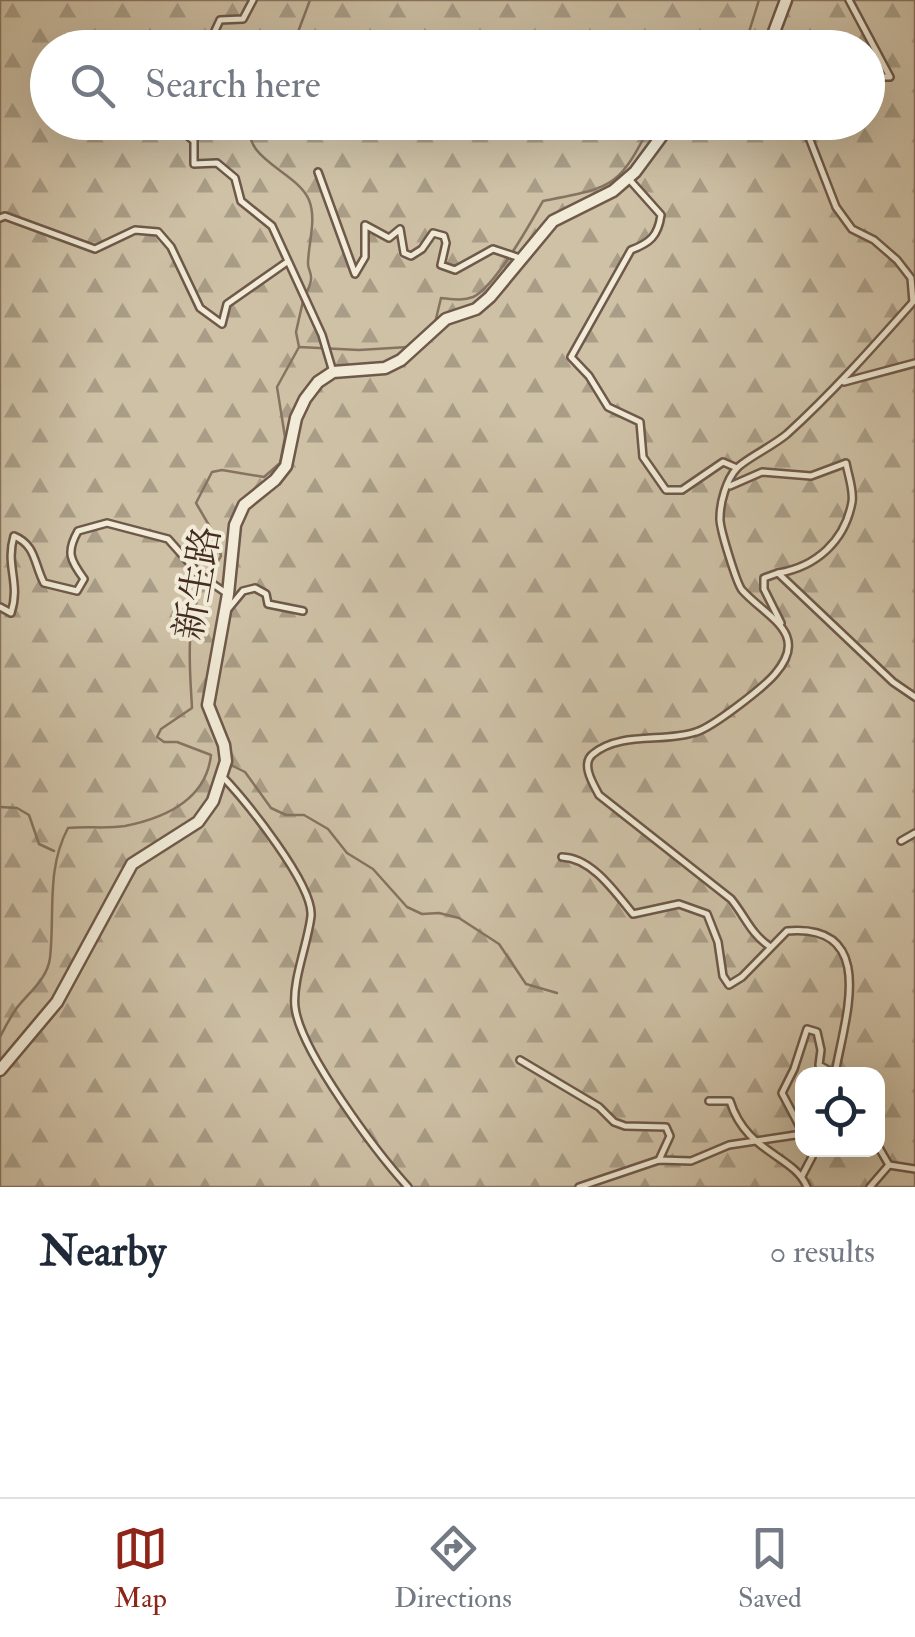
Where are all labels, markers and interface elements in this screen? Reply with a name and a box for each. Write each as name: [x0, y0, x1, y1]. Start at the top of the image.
search box: [30, 30, 885, 140]
icon: search: [65, 58, 120, 113]
text: Search here: [145, 61, 321, 109]
street label: 新生路: [164, 523, 232, 643]
map controls: [795, 1067, 885, 1157]
button: locate: [795, 1067, 885, 1157]
text: Nearby: [40, 1226, 166, 1278]
text: 0 results: [770, 1232, 875, 1272]
tab: Map: [113, 1521, 168, 1616]
tab: Directions: [394, 1521, 512, 1616]
tab: Saved: [738, 1521, 802, 1616]

